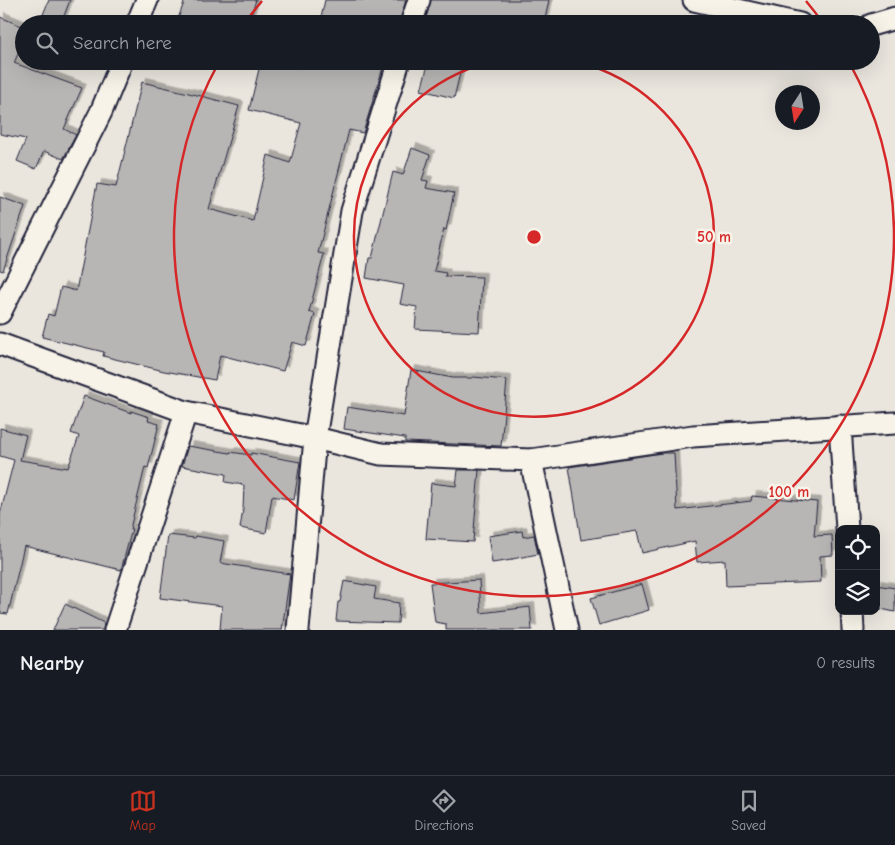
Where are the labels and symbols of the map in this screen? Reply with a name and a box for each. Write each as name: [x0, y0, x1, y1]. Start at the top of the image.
north arrow: [775, 85, 820, 130]
centre of rings: [525, 228, 543, 246]
text: 50 m: [697, 228, 731, 246]
text: 100 m: [769, 483, 809, 501]

